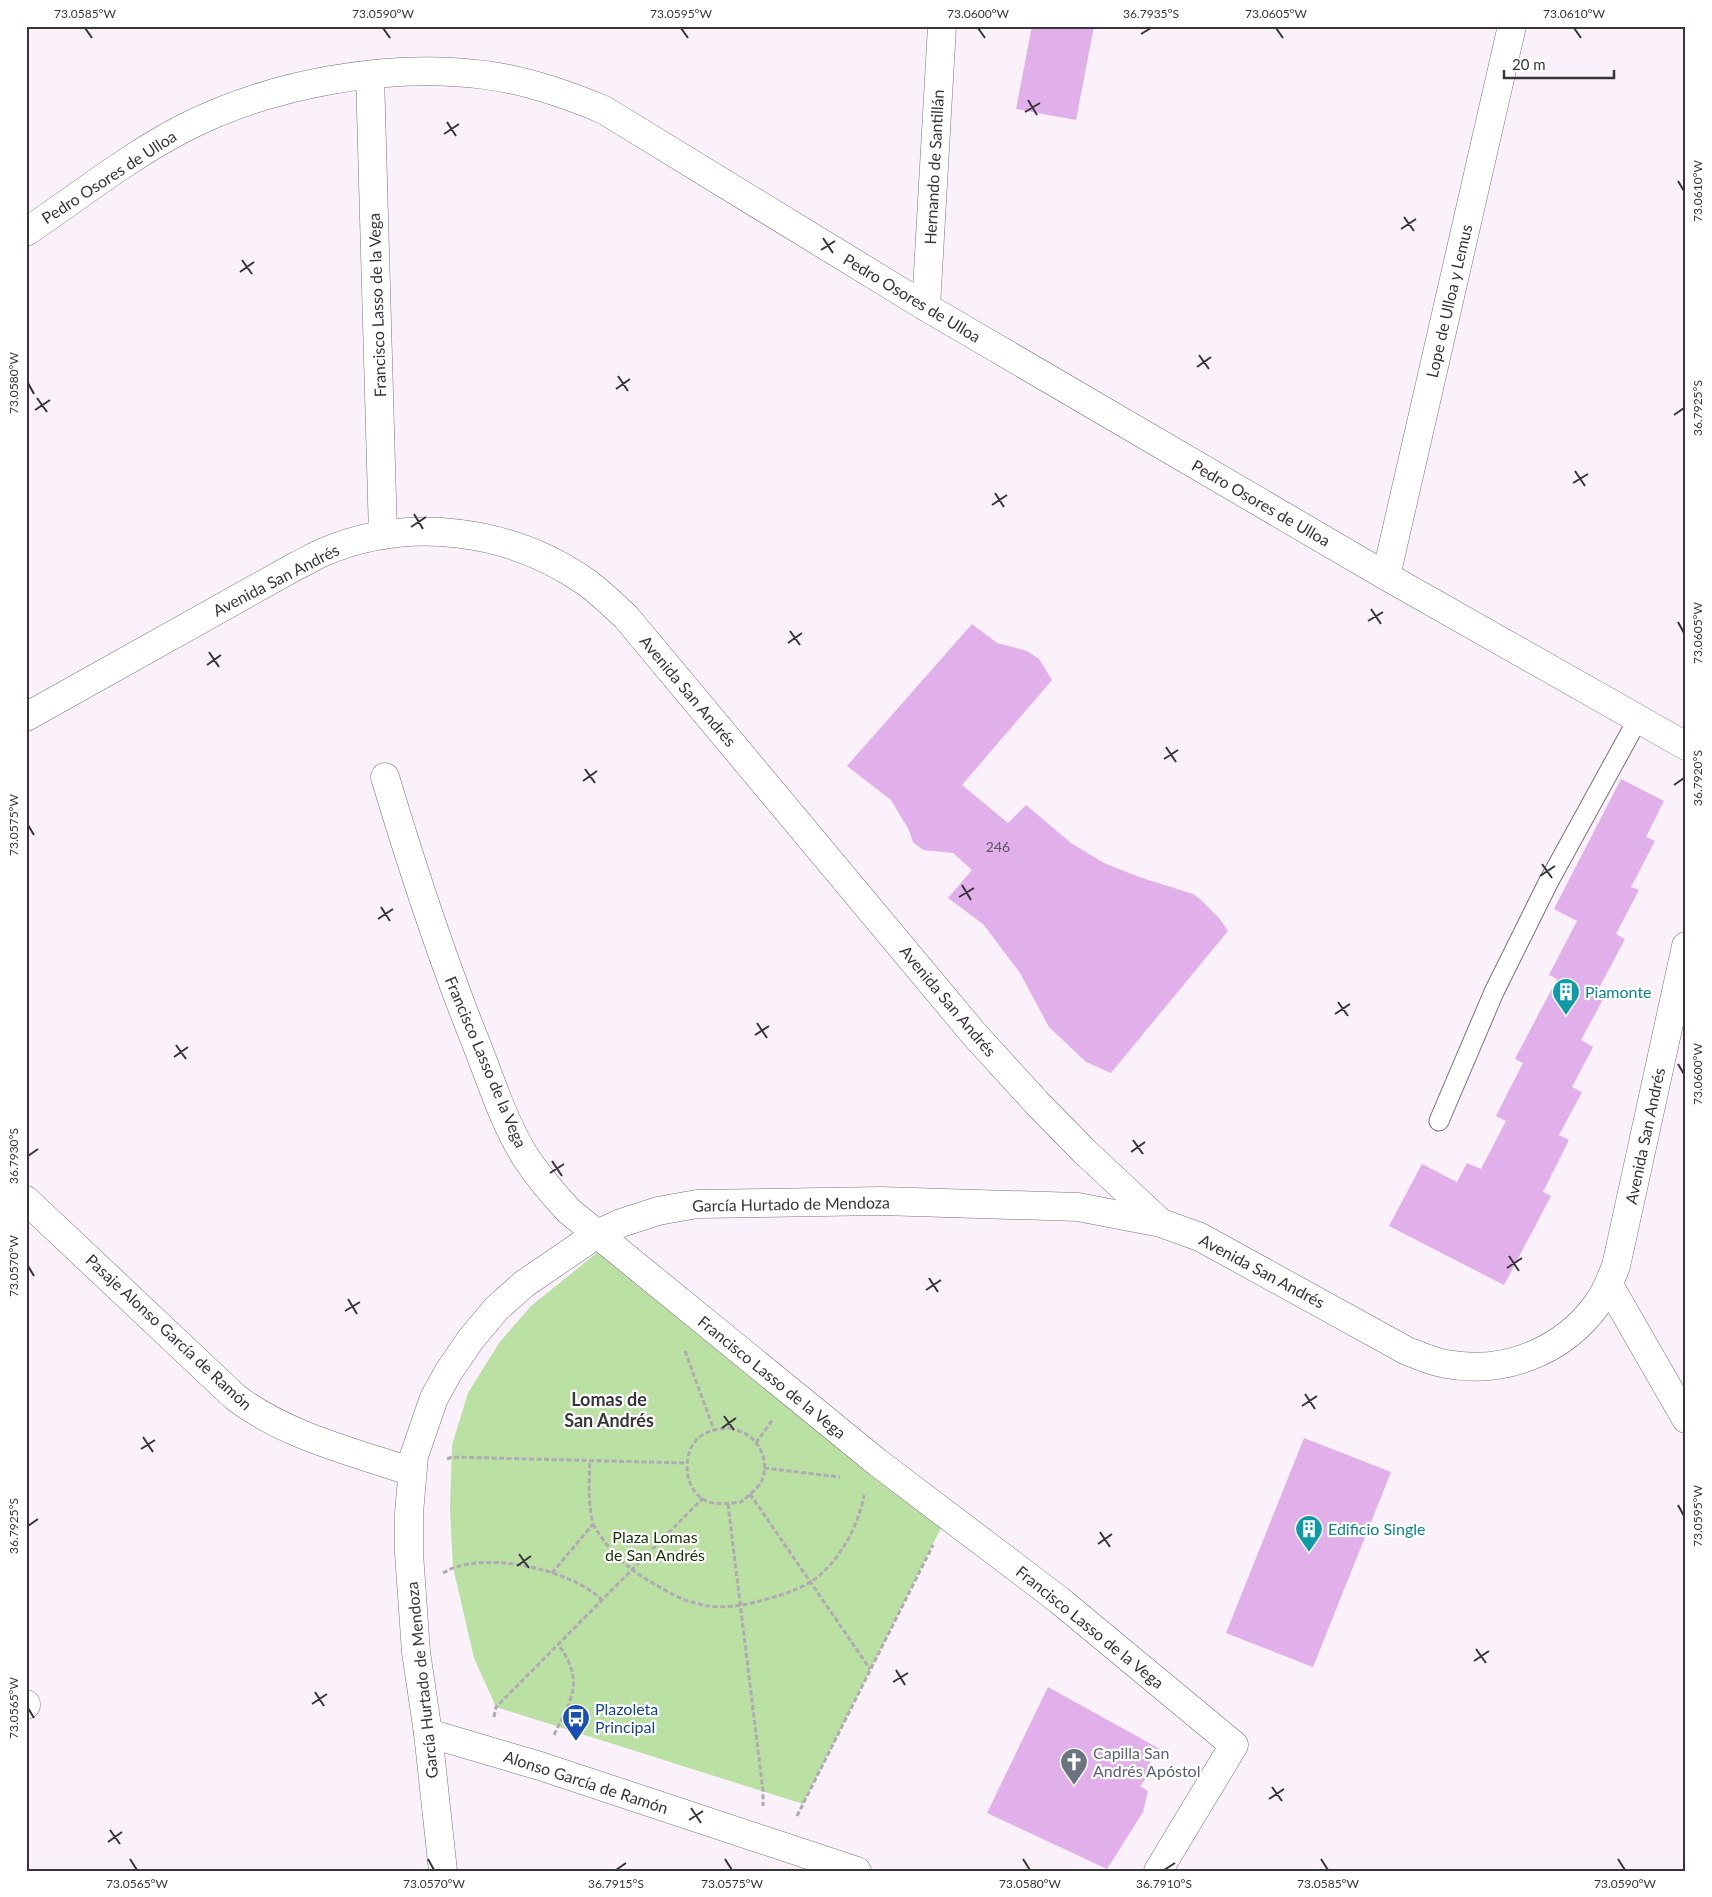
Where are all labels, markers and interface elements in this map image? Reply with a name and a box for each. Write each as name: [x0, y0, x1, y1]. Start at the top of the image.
text: 73.0585°W: [54, 6, 117, 21]
text: 73.0590°W: [352, 6, 415, 21]
text: 73.0595°W: [650, 6, 713, 21]
text: 73.0600°W: [947, 6, 1010, 21]
text: 36.7935°S: [1123, 6, 1179, 21]
text: 73.0605°W: [1245, 6, 1308, 21]
text: 73.0610°W: [1543, 6, 1606, 21]
scale bar: [1504, 48, 1614, 80]
text: 20 m: [1512, 55, 1546, 73]
street label: Hernando de Santillán: [920, 89, 947, 245]
street label: Pedro Osores de Ulloa: [38, 126, 180, 227]
text: 73.0610°W: [1690, 159, 1705, 222]
street label: Francisco Lasso de la Vega: [364, 213, 389, 397]
street label: Lope de Ulloa y Lemus: [1422, 222, 1475, 379]
street label: Pedro Osores de Ulloa: [840, 249, 984, 346]
text: 73.0580°W: [6, 351, 21, 414]
text: 36.7925°S: [1690, 380, 1705, 436]
street label: Pedro Osores de Ulloa: [1189, 455, 1334, 550]
street label: Avenida San Andrés: [210, 540, 342, 620]
text: 73.0605°W: [1690, 601, 1705, 664]
street label: Avenida San Andrés: [636, 631, 740, 750]
text: 36.7920°S: [1690, 750, 1705, 806]
text: 73.0575°W: [6, 793, 21, 856]
house number: 246: [986, 838, 1010, 855]
street label: Avenida San Andrés: [896, 941, 1000, 1060]
street label: Francisco Lasso de la Vega: [442, 973, 531, 1150]
building icon: Piamonte: [1551, 977, 1581, 1016]
place label: Piamonte: [1585, 982, 1652, 1001]
text: 73.0600°W: [1690, 1042, 1705, 1105]
street label: Avenida San Andrés: [1621, 1066, 1668, 1206]
text: 36.7930°S: [6, 1128, 21, 1184]
street label: García Hurtado de Mendoza: [692, 1192, 890, 1215]
street label: Avenida San Andrés: [1196, 1230, 1328, 1312]
text: 73.0570°W: [6, 1234, 21, 1297]
street label: Pasaje Alonso García de Ramón: [82, 1250, 256, 1414]
street label: Francisco Lasso de la Vega: [695, 1311, 850, 1442]
district label: Lomas de San Andrés: [564, 1388, 654, 1431]
text: 73.0595°W: [1690, 1484, 1705, 1547]
text: 36.7925°S: [6, 1498, 21, 1554]
building icon: Edificio Single: [1294, 1514, 1324, 1553]
place label: Edificio Single: [1328, 1519, 1425, 1538]
park label: Plaza Lomas de San Andrés: [605, 1527, 705, 1564]
street label: Francisco Lasso de la Vega: [1013, 1561, 1168, 1692]
street label: García Hurtado de Mendoza: [402, 1581, 441, 1779]
text: 73.0565°W: [6, 1676, 21, 1739]
place label: Plazoleta Principal: [595, 1699, 658, 1736]
bus stop icon: Plazoleta Principal: [561, 1703, 591, 1742]
place label: Capilla San Andrés Apóstol: [1093, 1743, 1200, 1780]
street label: Alonso García de Ramón: [502, 1746, 671, 1817]
church icon: Capilla San Andrés Apóstol: [1059, 1747, 1089, 1786]
text: 73.0565°W: [106, 1876, 169, 1891]
text: 73.0570°W: [403, 1876, 466, 1891]
text: 36.7915°S: [588, 1876, 644, 1891]
text: 73.0575°W: [701, 1876, 764, 1891]
text: 73.0580°W: [999, 1876, 1062, 1891]
text: 36.7910°S: [1136, 1876, 1192, 1891]
text: 73.0585°W: [1297, 1876, 1360, 1891]
text: 73.0590°W: [1594, 1876, 1657, 1891]

